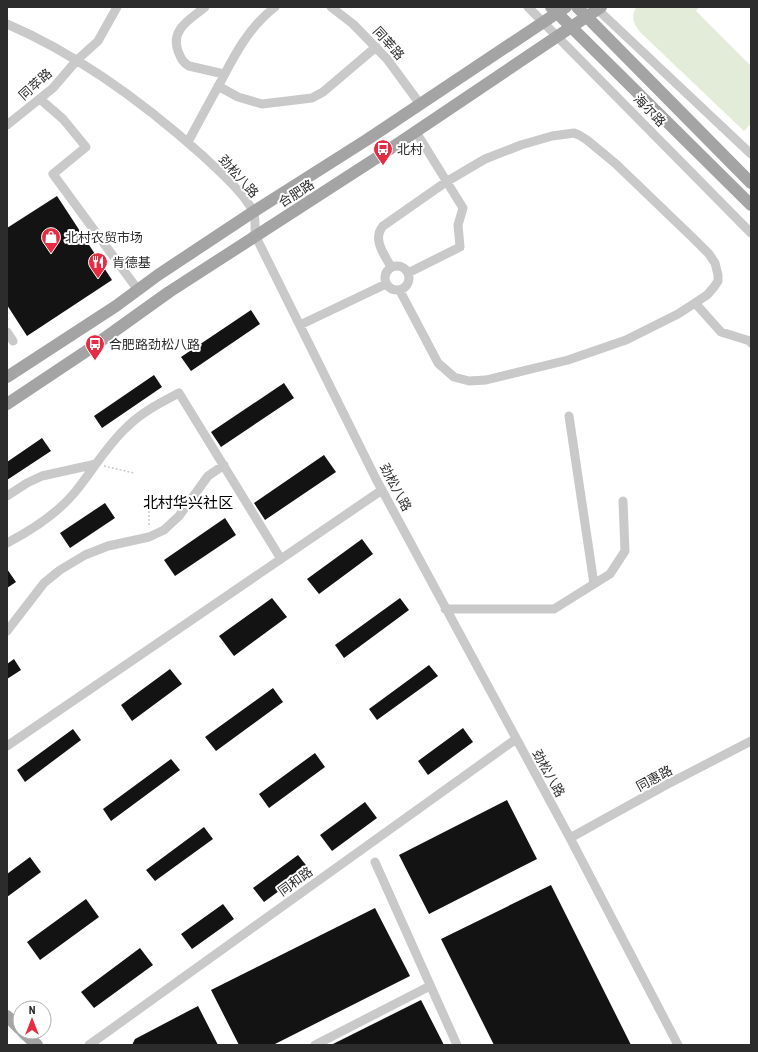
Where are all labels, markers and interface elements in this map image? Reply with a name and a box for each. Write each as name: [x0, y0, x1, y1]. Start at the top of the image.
street label: 同莘路: [370, 24, 407, 63]
street label: 同萃路: [16, 66, 55, 103]
street label: 海尔路: [631, 91, 669, 130]
bus stop icon: 北村: [372, 138, 394, 166]
place label: 北村: [397, 142, 423, 157]
street label: 劲松八路: [216, 152, 262, 201]
street label: 合肥路: [276, 177, 317, 210]
shop icon: 北村农贸市场: [40, 226, 62, 254]
place label: 北村农贸市场: [65, 230, 143, 245]
restaurant icon: 肯德基: [87, 251, 109, 279]
place label: 肯德基: [112, 255, 151, 270]
bus stop icon: 合肥路劲松八路: [84, 333, 106, 361]
place label: 合肥路劲松八路: [109, 337, 200, 352]
street label: 劲松八路: [377, 461, 414, 514]
district label: 北村华兴社区: [143, 494, 233, 512]
street label: 劲松八路: [529, 747, 568, 800]
street label: 同惠路: [633, 763, 675, 794]
street label: 同和路: [275, 864, 315, 899]
north arrow: [12, 1000, 52, 1040]
text: N: [29, 1004, 36, 1017]

